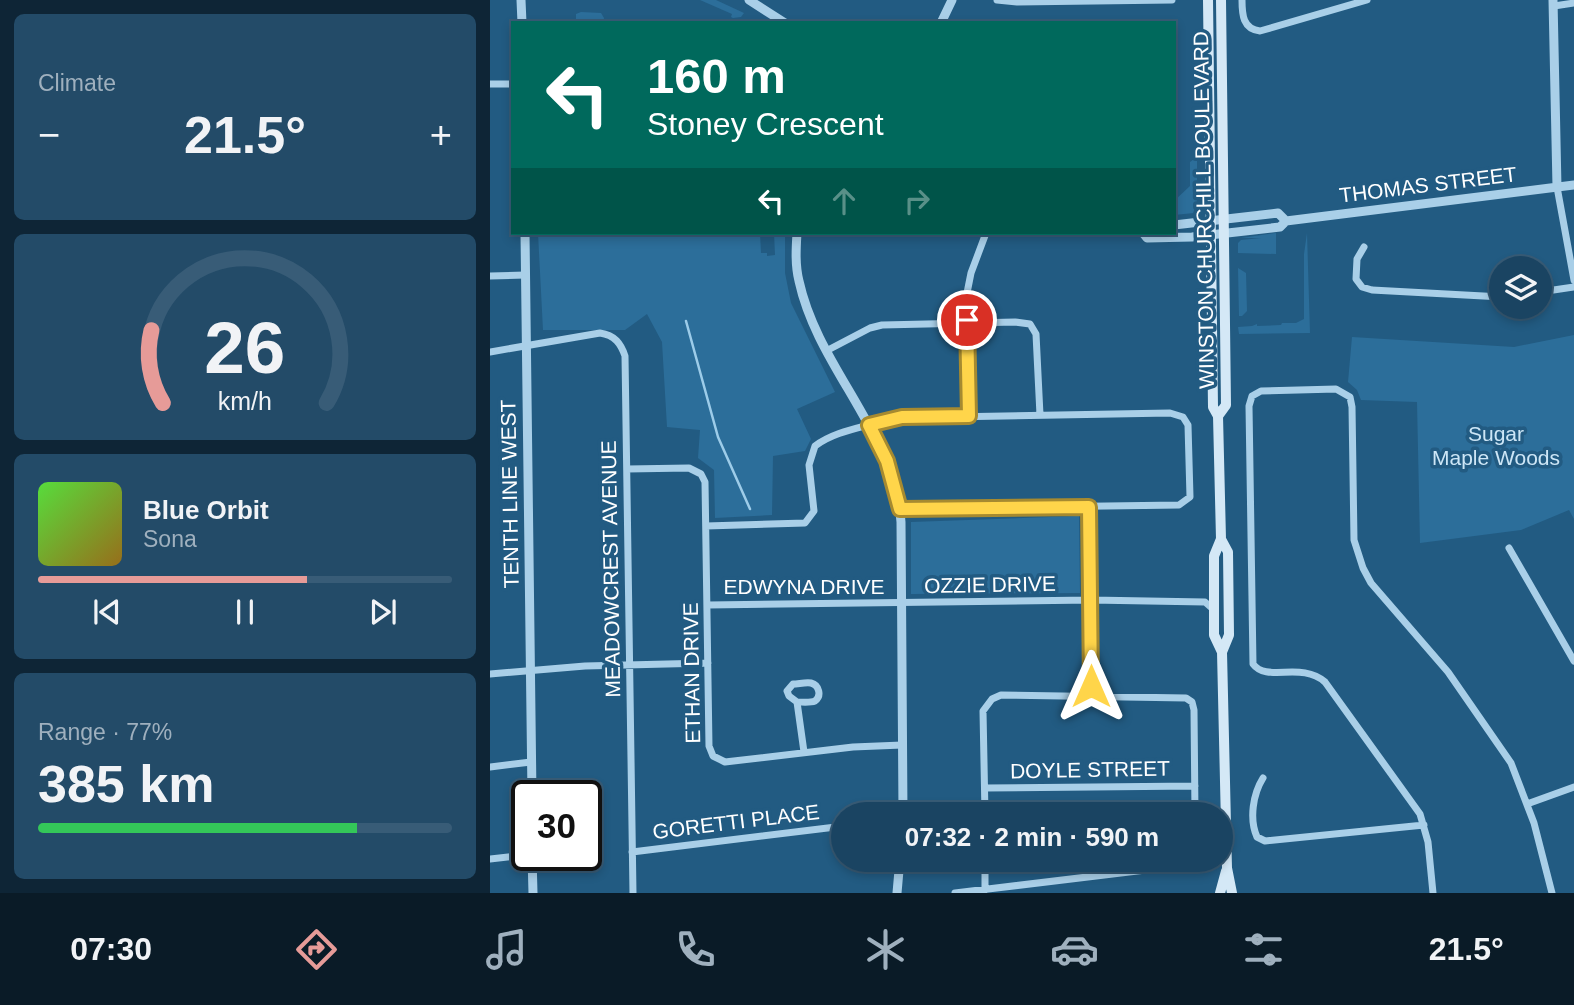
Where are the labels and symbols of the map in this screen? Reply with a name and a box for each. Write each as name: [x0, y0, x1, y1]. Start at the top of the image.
street label: WINSTON CHURCHILL BOULEVARD: [1189, 31, 1218, 389]
street label: THOMAS STREET: [1338, 162, 1518, 207]
pin: [937, 290, 997, 350]
street label: TENTH LINE WEST: [496, 399, 523, 589]
park label: Sugar Maple Woods: [1432, 422, 1560, 469]
street label: MEADOWCREST AVENUE: [597, 440, 624, 698]
street label: OZZIE DRIVE: [924, 572, 1056, 597]
street label: EDWYNA DRIVE: [723, 575, 885, 598]
street label: ETHAN DRIVE: [679, 602, 704, 744]
position arrow: [1054, 649, 1128, 723]
street label: DOYLE STREET: [1010, 757, 1170, 782]
speed limit sign: 30: [511, 780, 602, 871]
street label: GORETTI PLACE: [651, 800, 821, 843]

